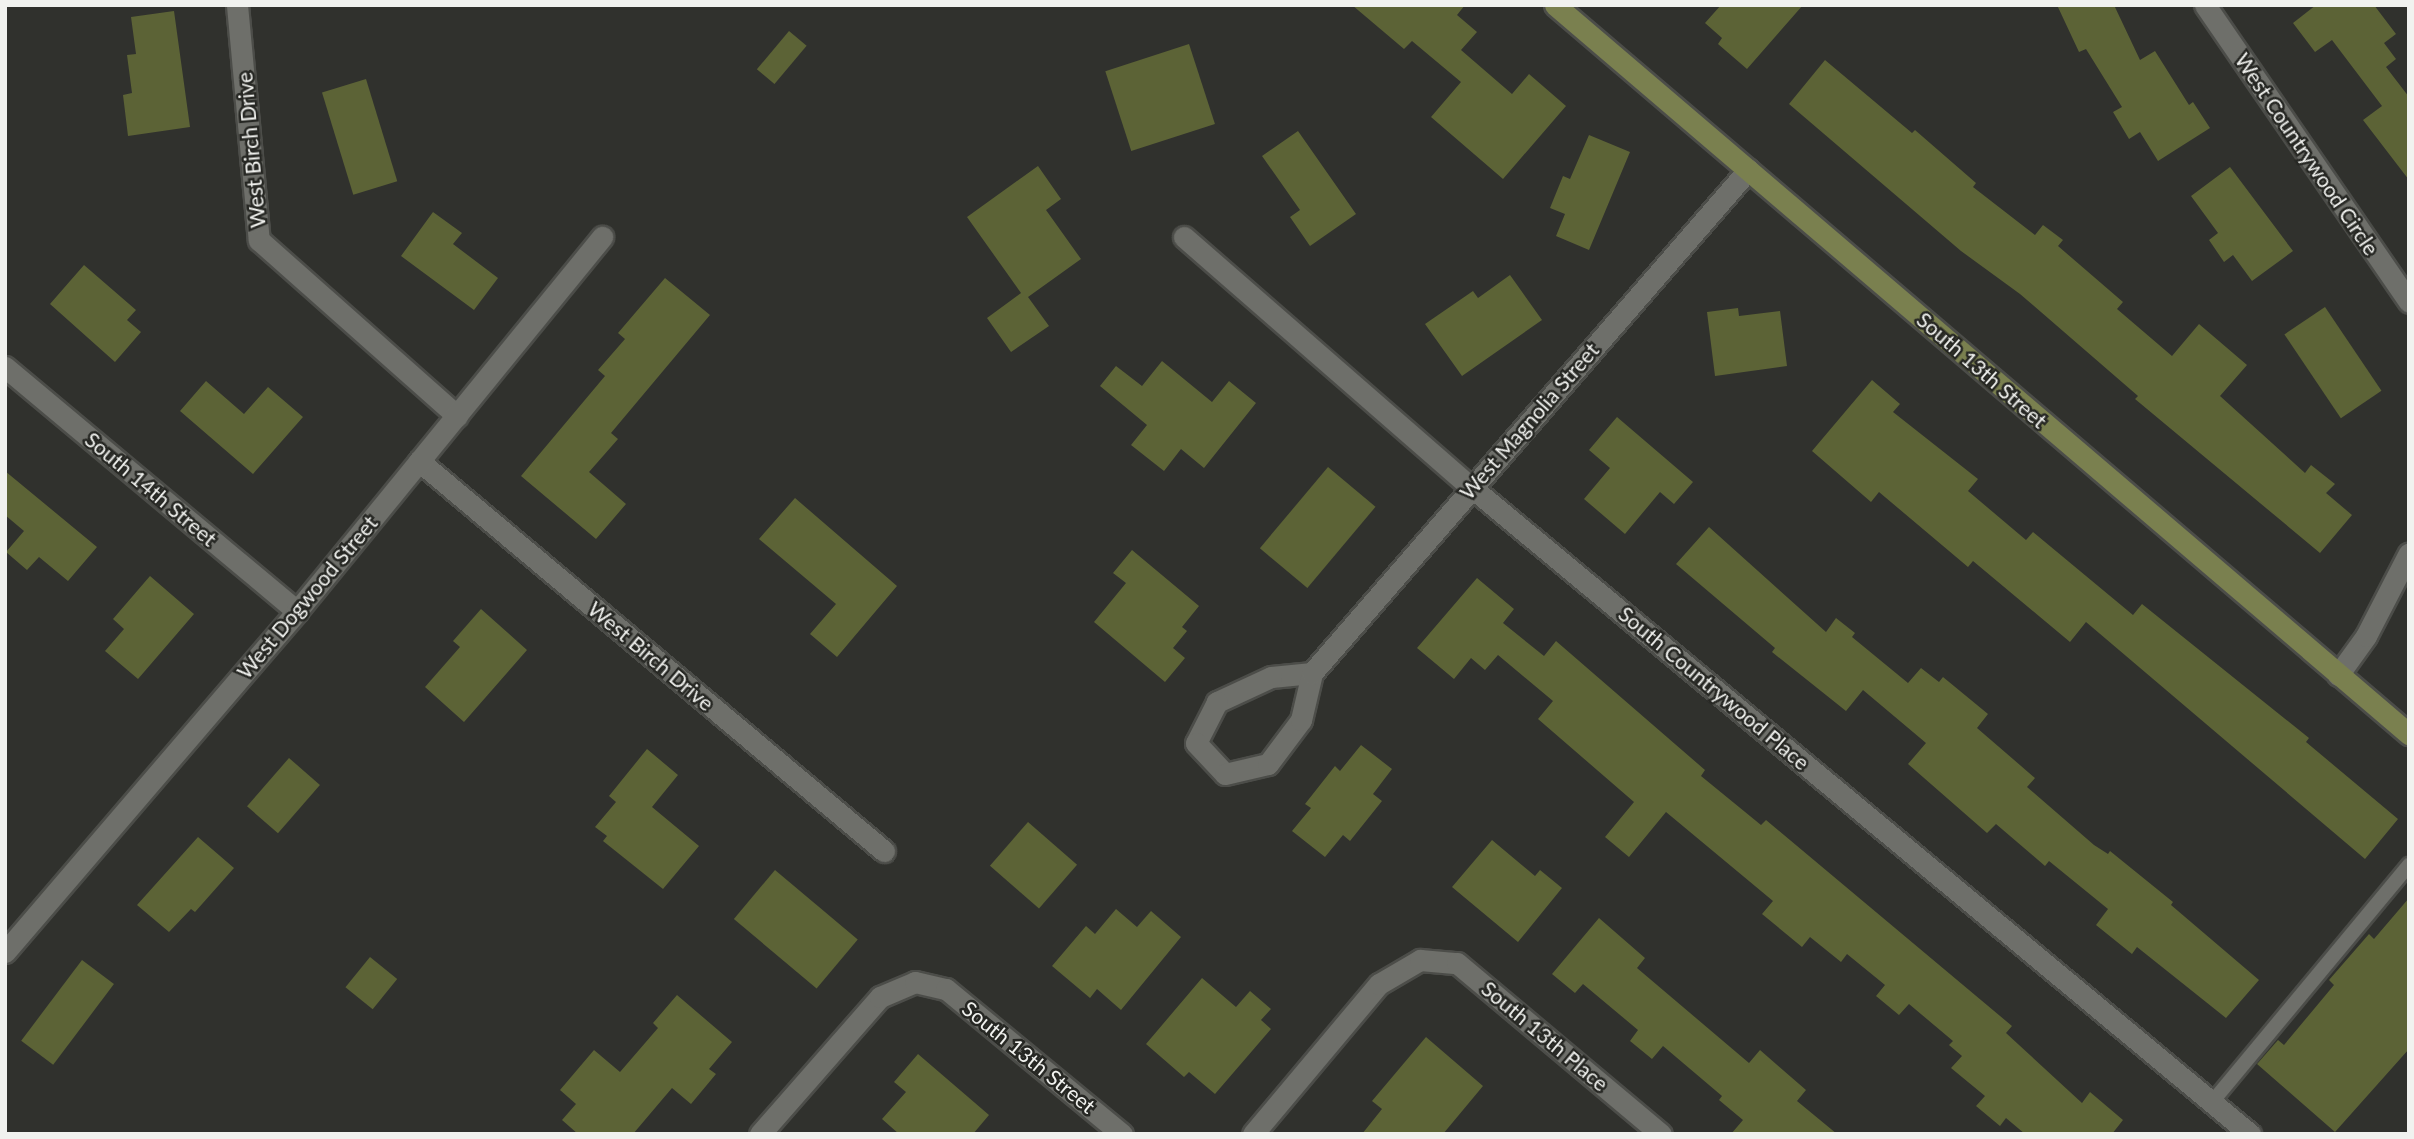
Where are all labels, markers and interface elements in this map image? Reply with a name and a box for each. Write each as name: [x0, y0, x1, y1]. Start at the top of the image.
street label: West Countrywood Circle: [2230, 48, 2384, 260]
street label: West Birch Drive: [232, 71, 270, 229]
street label: South 13th Street: [1912, 307, 2052, 433]
street label: West Magnolia Street: [1454, 338, 1604, 504]
street label: South 14th Street: [80, 427, 222, 551]
street label: West Dogwood Street: [232, 510, 382, 684]
street label: West Birch Drive: [583, 596, 719, 716]
street label: South Countrywood Place: [1614, 601, 1814, 775]
street label: South 13th Place: [1477, 976, 1613, 1096]
street label: South 13th Street: [957, 996, 1101, 1118]

